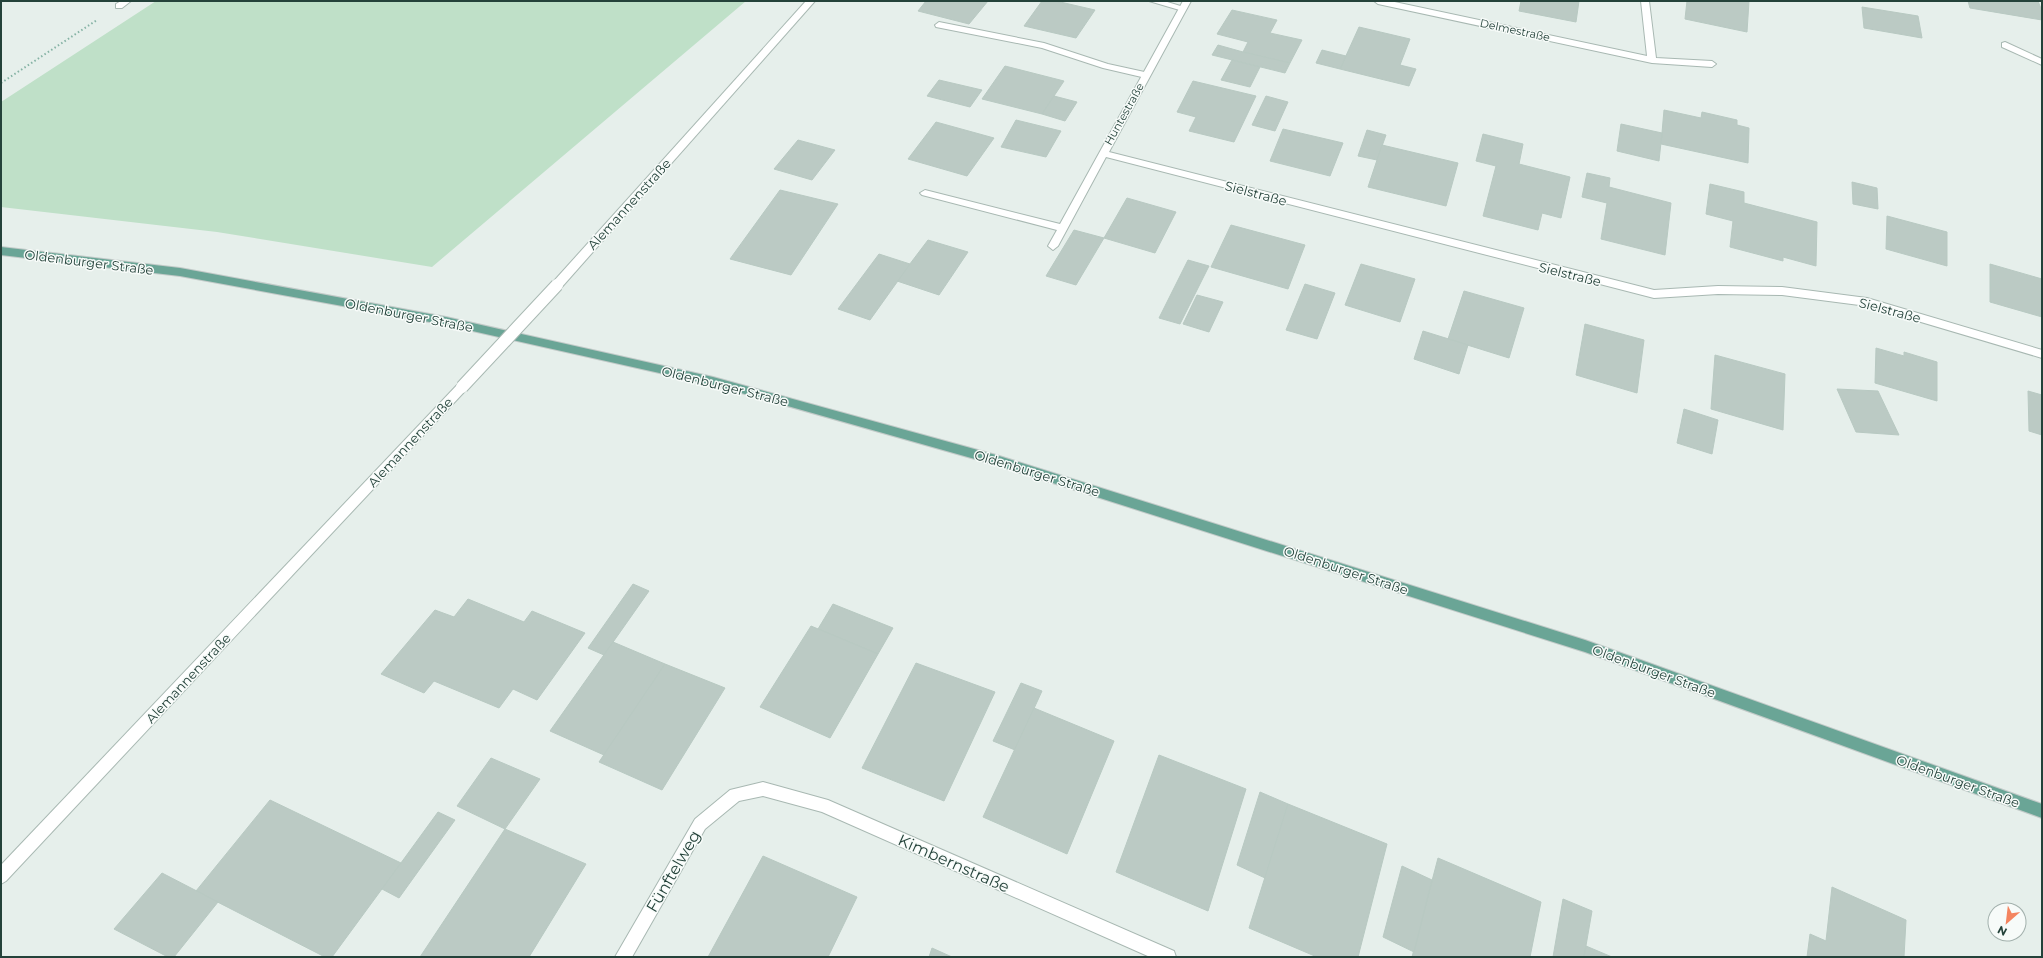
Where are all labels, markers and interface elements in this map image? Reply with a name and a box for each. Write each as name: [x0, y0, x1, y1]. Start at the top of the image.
street label: Delmestraße: [1479, 16, 1552, 44]
street label: Huntestraße: [1101, 80, 1147, 148]
street label: Alemannenstraße: [584, 155, 674, 253]
street label: Sielstraße: [1223, 177, 1289, 209]
street label: Oldenburger Straße: [24, 246, 155, 278]
street label: Sielstraße: [1537, 259, 1603, 289]
street label: Sielstraße: [1857, 294, 1923, 326]
street label: Oldenburger Straße: [344, 295, 474, 335]
street label: Oldenburger Straße: [660, 363, 790, 410]
street label: Alemannenstraße: [364, 394, 456, 490]
street label: Oldenburger Straße: [973, 446, 1102, 500]
street label: Oldenburger Straße: [1282, 542, 1410, 598]
street label: Alemannenstraße: [142, 630, 234, 726]
street label: Oldenburger Straße: [1590, 641, 1718, 701]
street label: Oldenburger Straße: [1894, 751, 2022, 811]
street label: Fünftelweg: [642, 827, 705, 916]
street label: Kimbernstraße: [895, 830, 1013, 897]
north arrow: [1987, 902, 2027, 942]
text: N: [1995, 923, 2010, 939]

